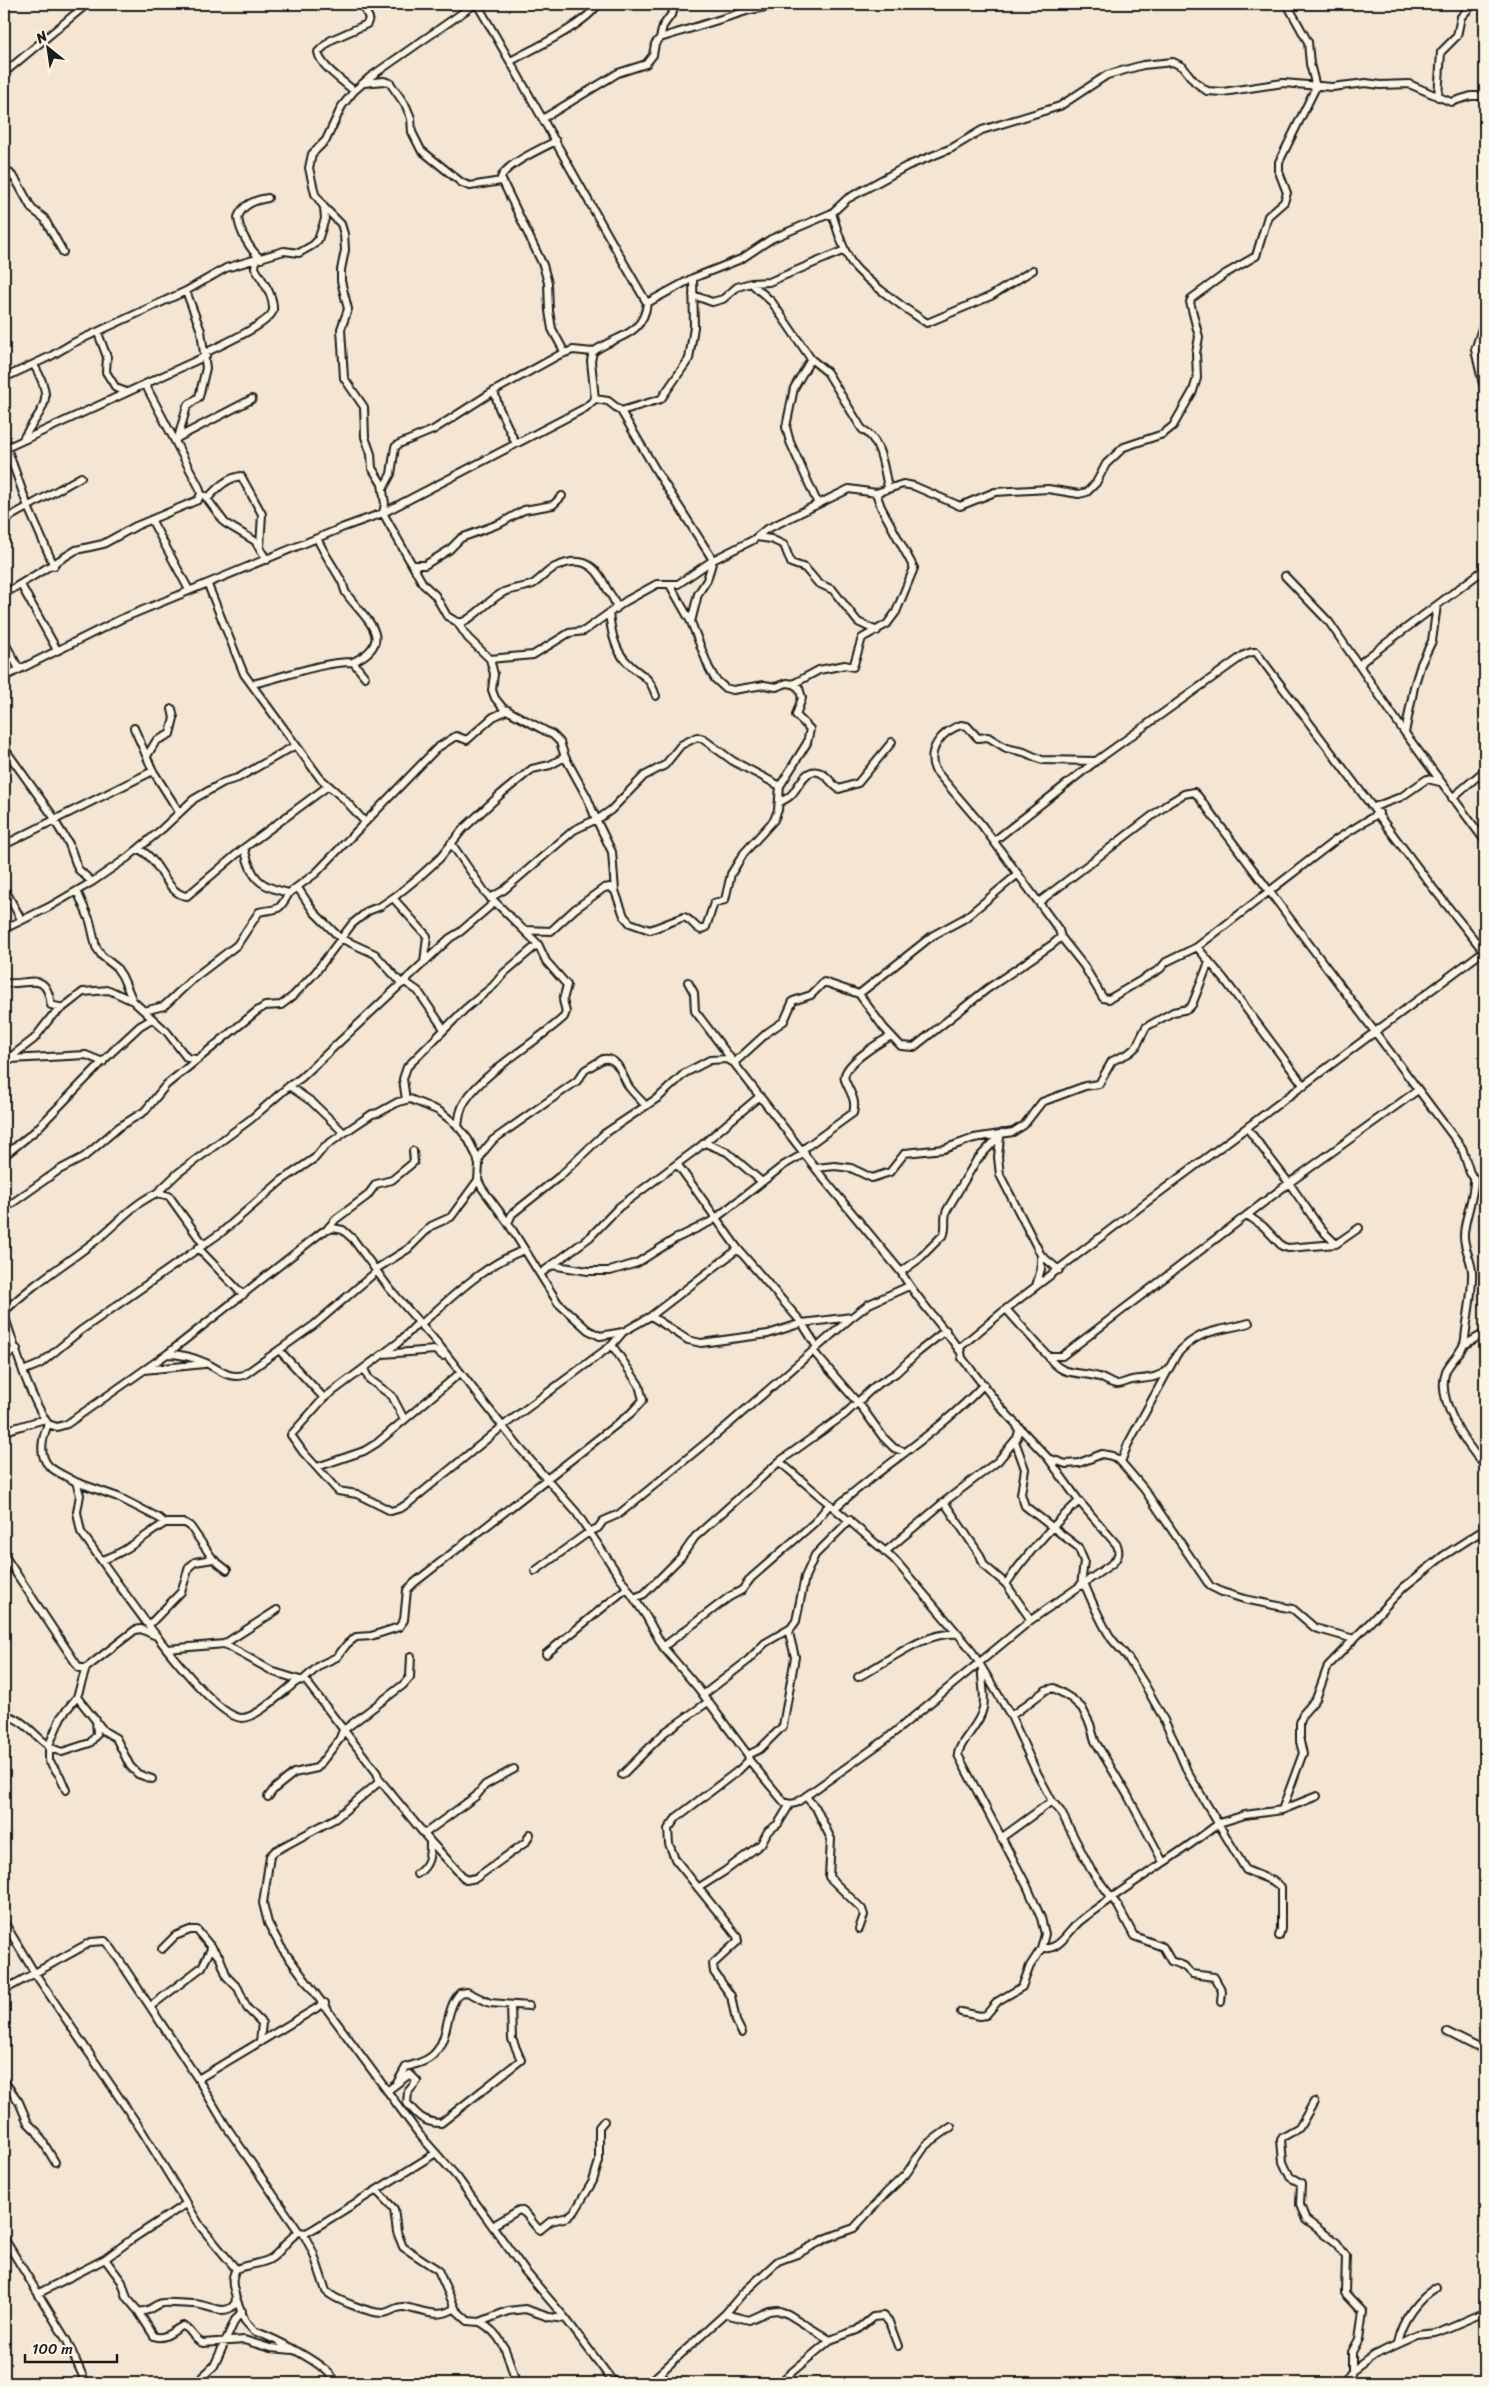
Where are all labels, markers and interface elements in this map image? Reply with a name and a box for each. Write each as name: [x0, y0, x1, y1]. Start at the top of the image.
north arrow: [22, 22, 72, 72]
text: N: [30, 24, 52, 51]
scale bar: [25, 2332, 118, 2364]
text: 100 m: [32, 2336, 73, 2362]

